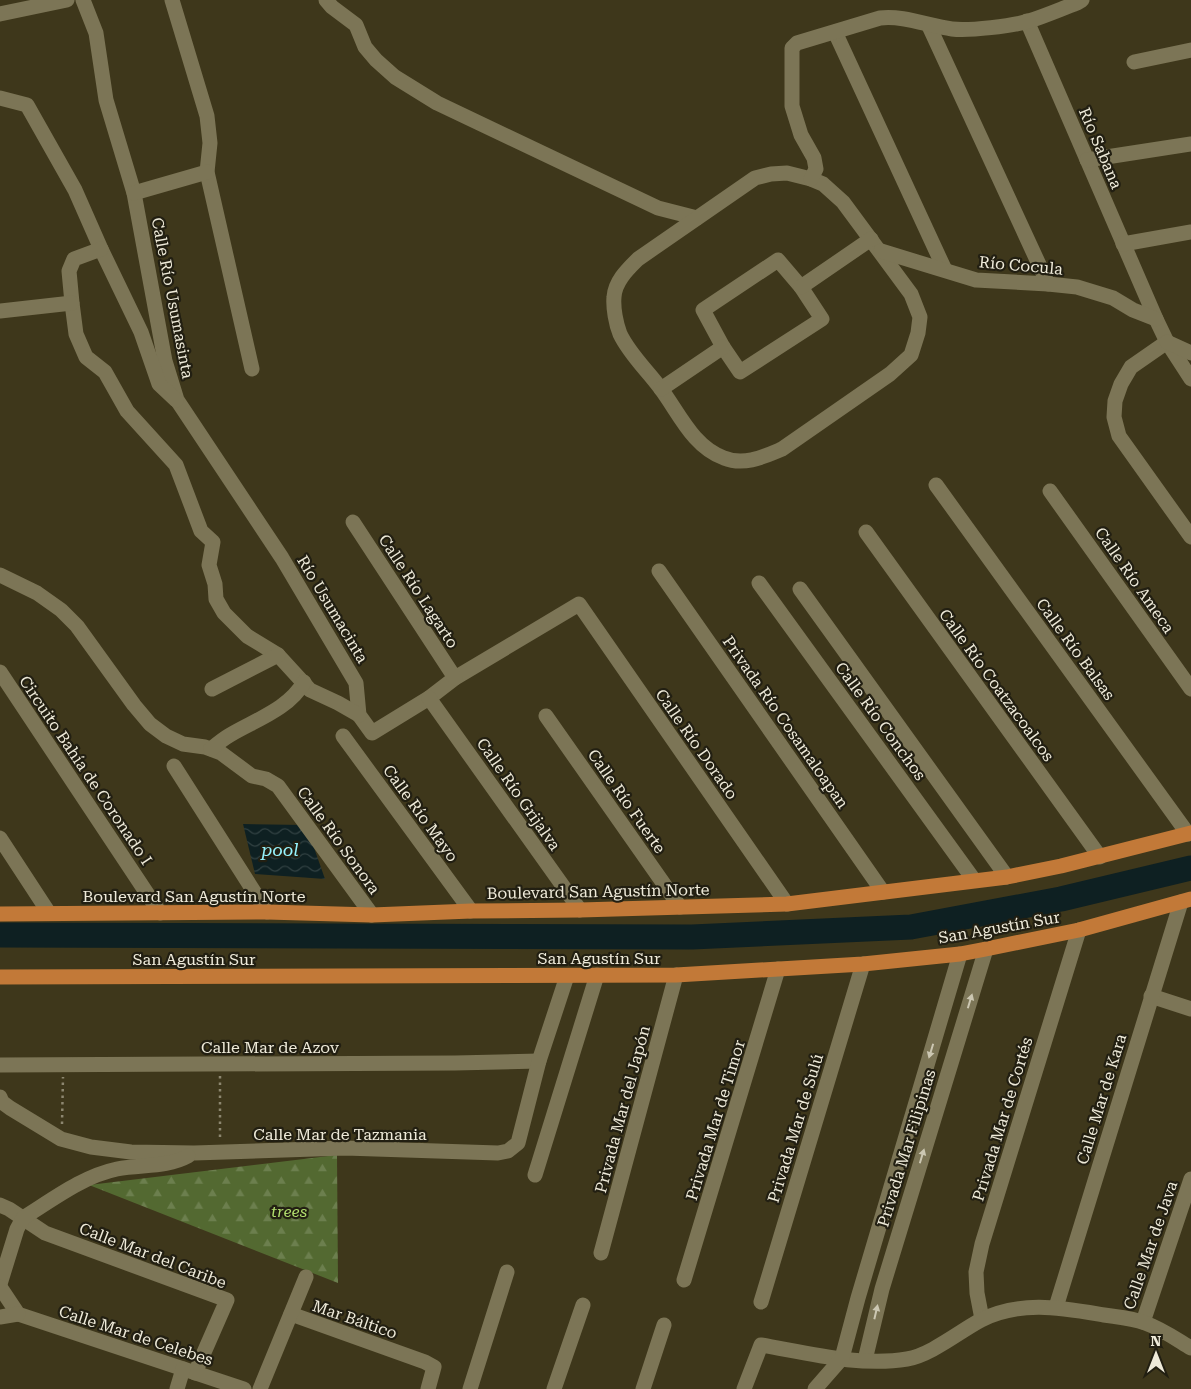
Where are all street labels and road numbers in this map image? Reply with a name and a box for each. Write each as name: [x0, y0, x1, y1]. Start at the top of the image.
street label: Río Sabana: [1075, 105, 1126, 192]
street label: Calle Río Usumasinta: [148, 216, 198, 381]
street label: Río Cocula: [978, 252, 1064, 279]
street label: Calle Río Ameca: [1091, 524, 1178, 637]
street label: Calle Río Lagarto: [375, 531, 462, 652]
street label: Río Usumacinta: [293, 552, 372, 667]
street label: Calle Río Balsas: [1032, 595, 1119, 704]
street label: Calle Río Coatzacoalcos: [935, 606, 1058, 765]
street label: Privada Río Cosamaloapan: [719, 632, 852, 812]
street label: Calle Río Conchos: [831, 659, 930, 784]
street label: Circuito Bahía de Coronado I: [15, 672, 156, 868]
street label: Calle Río Dorado: [651, 685, 742, 803]
street label: Calle Río Grijalva: [473, 734, 565, 855]
street label: Calle Río Fuerte: [584, 746, 670, 857]
street label: Calle Río Mayo: [379, 761, 462, 866]
street label: Calle Río Sonora: [293, 783, 384, 898]
street label: Boulevard San Agustín Norte: [486, 880, 710, 903]
street label: Boulevard San Agustín Norte: [83, 887, 306, 906]
street label: San Agustín Sur: [937, 907, 1062, 948]
street label: San Agustín Sur: [537, 949, 661, 968]
street label: San Agustín Sur: [132, 950, 256, 969]
street label: Privada Mar del Japón: [591, 1023, 654, 1195]
street label: Calle Mar de Kara: [1073, 1031, 1130, 1167]
street label: Privada Mar de Cortés: [968, 1035, 1037, 1203]
street label: Privada Mar de Timor: [682, 1037, 749, 1203]
street label: Calle Mar de Azov: [201, 1038, 340, 1057]
street label: Privada Mar de Sulú: [764, 1051, 827, 1205]
street label: Privada Mar Filipinas: [873, 1067, 940, 1229]
street label: Calle Mar de Tazmania: [253, 1125, 427, 1144]
street label: Calle Mar de Java: [1120, 1178, 1182, 1312]
street label: Calle Mar del Caribe: [77, 1219, 229, 1292]
street label: Mar Báltico: [310, 1296, 400, 1343]
street label: Calle Mar de Celebes: [56, 1302, 216, 1369]

